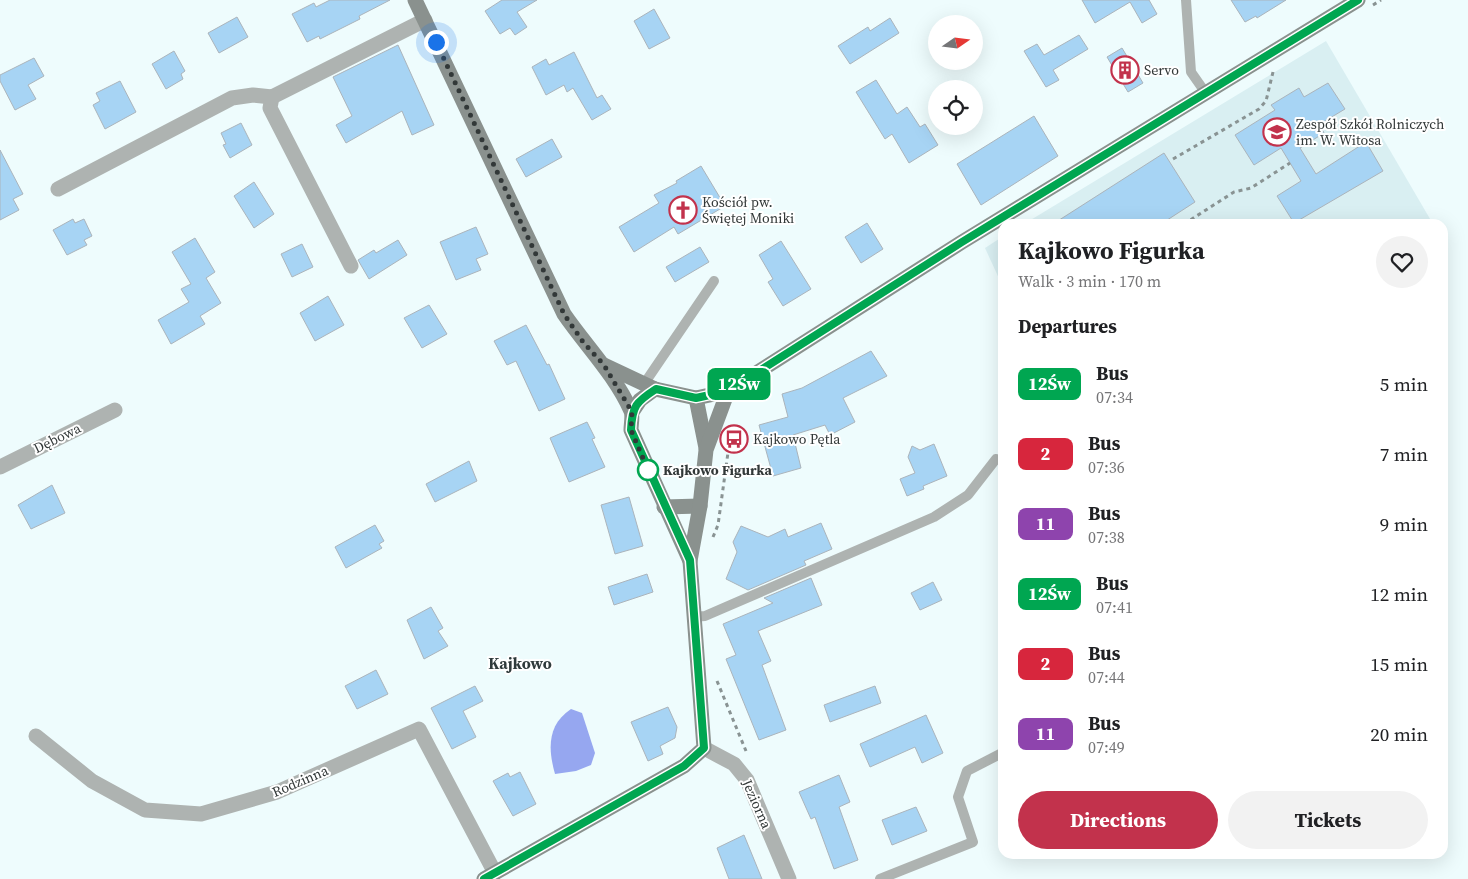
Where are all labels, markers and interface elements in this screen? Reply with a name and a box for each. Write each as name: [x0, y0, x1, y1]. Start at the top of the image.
north arrow: [928, 15, 982, 70]
map controls: [928, 15, 983, 135]
your location: [424, 30, 449, 55]
building icon: Servo: [1110, 55, 1140, 85]
place label: Servo: [1144, 60, 1179, 80]
button: locate: [928, 80, 983, 135]
place label: Zespół Szkół Rolniczych im. W. Witosa: [1296, 114, 1444, 150]
school or university icon: Zespół Szkół Rolniczych im. W. Witosa: [1262, 117, 1292, 147]
place label: Kościół pw. Świętej Moniki: [702, 192, 794, 228]
church icon: Kościół pw. Świętej Moniki: [668, 195, 698, 225]
text: Kajkowo Figurka: [1018, 234, 1205, 267]
button: heart: [1376, 236, 1428, 288]
text: Walk · 3 min · 170 m: [1018, 270, 1161, 292]
text: Departures: [1018, 313, 1117, 339]
text: Bus: [1096, 360, 1128, 386]
line badge: 12Św: [704, 368, 774, 400]
text: 12Św: [717, 371, 761, 396]
text: 12Św: [1028, 371, 1071, 396]
text: 5 min: [1380, 371, 1428, 397]
text: 07:34: [1096, 386, 1133, 408]
street label: Dębowa: [30, 418, 85, 458]
bus stop icon: Kajkowo Pętla: [719, 424, 749, 454]
place label: Kajkowo Pętla: [753, 429, 841, 449]
text: Bus: [1088, 430, 1120, 456]
text: 2: [1041, 441, 1050, 466]
text: 7 min: [1380, 441, 1428, 467]
text: 07:36: [1088, 456, 1125, 478]
marker: Kajkowo Figurka: [637, 459, 659, 481]
place label: Kajkowo Figurka: [663, 460, 773, 480]
text: Bus: [1088, 500, 1120, 526]
text: 11: [1036, 511, 1055, 536]
text: 9 min: [1380, 511, 1428, 537]
text: 07:38: [1088, 526, 1125, 548]
text: Bus: [1096, 570, 1128, 596]
text: 12Św: [1028, 581, 1071, 606]
text: 12 min: [1370, 581, 1428, 607]
text: 07:41: [1096, 596, 1133, 618]
text: Bus: [1088, 640, 1120, 666]
text: 2: [1041, 651, 1050, 676]
text: 15 min: [1370, 651, 1428, 677]
district label: Kajkowo: [488, 652, 552, 674]
text: 07:44: [1088, 666, 1125, 688]
text: Bus: [1088, 710, 1120, 736]
text: 11: [1036, 721, 1055, 746]
text: 20 min: [1370, 721, 1428, 747]
text: 07:49: [1088, 736, 1125, 758]
street label: Rodzinna: [269, 760, 332, 802]
street label: Jeziorna: [737, 775, 777, 833]
button: Directions: [1018, 791, 1218, 849]
button: Tickets: [1228, 791, 1428, 849]

